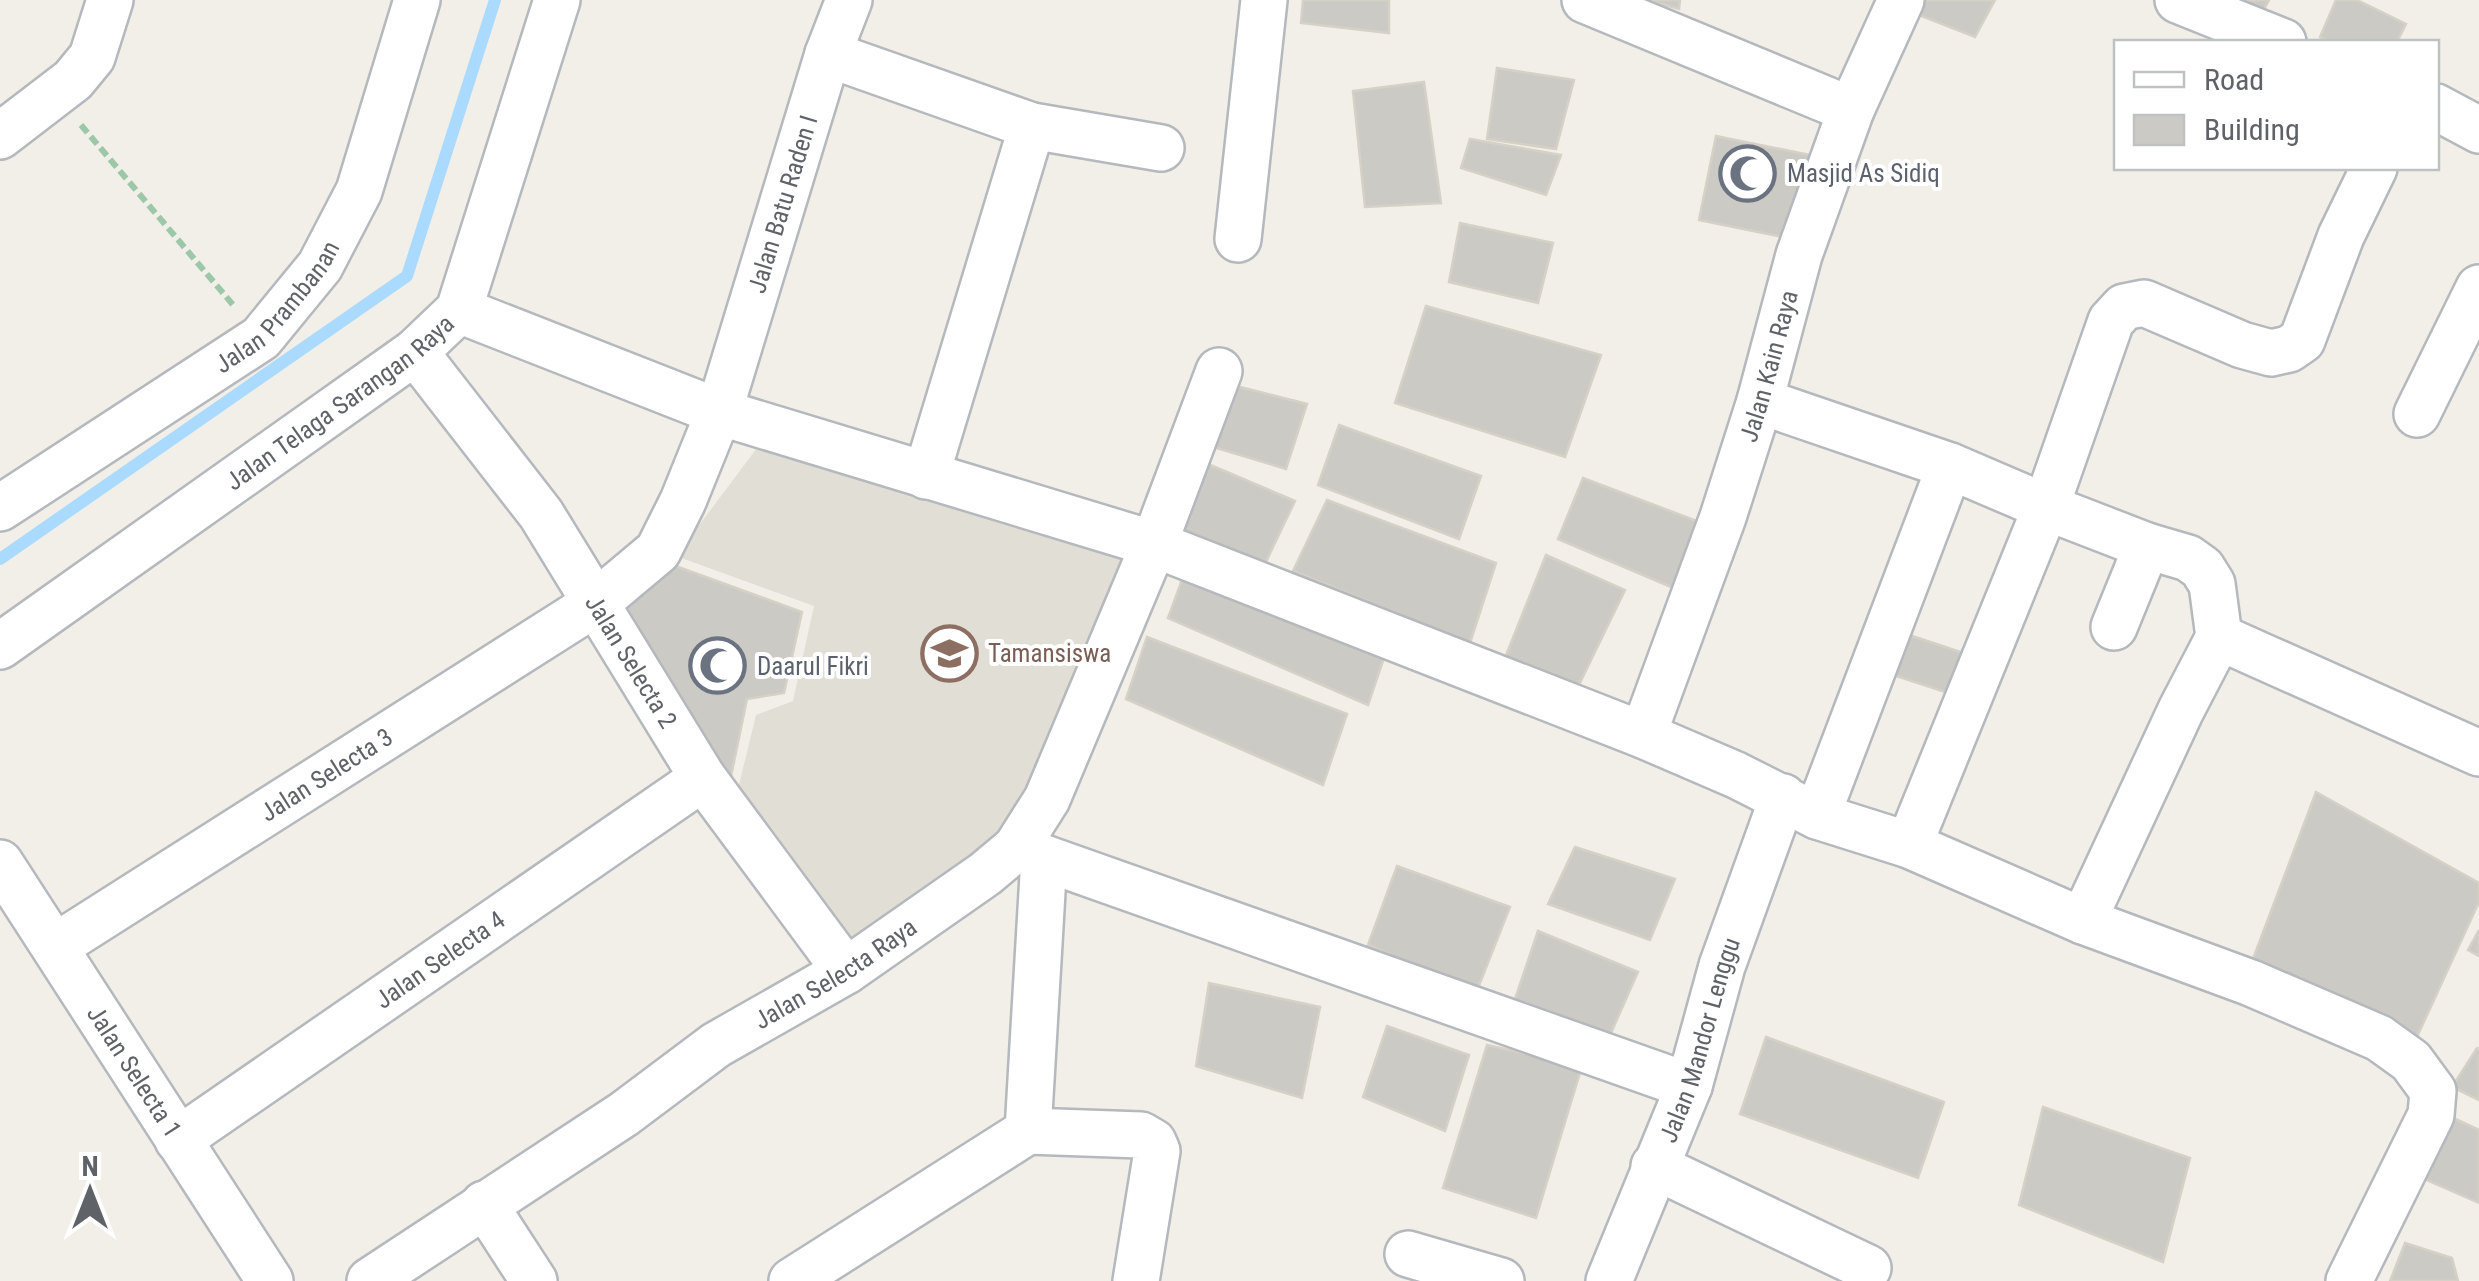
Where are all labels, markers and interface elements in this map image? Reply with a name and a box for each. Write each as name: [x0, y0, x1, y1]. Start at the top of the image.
legend: [2114, 40, 2439, 170]
text: Road: [2204, 62, 2264, 97]
street label: Jalan Batu Raden I: [742, 112, 823, 296]
text: Building: [2204, 112, 2300, 147]
mosque icon: Masjid As Sidiq: [1718, 143, 1778, 203]
place label: Masjid As Sidiq: [1787, 159, 1940, 188]
street label: Jalan Prambanan: [209, 236, 346, 379]
street label: Jalan Kain Raya: [1734, 287, 1804, 446]
street label: Jalan Telaga Sarangan Raya: [220, 309, 460, 496]
street label: Jalan Selecta 2: [579, 590, 683, 733]
school or university icon: Tamansiswa: [919, 623, 979, 683]
mosque icon: Daarul Fikri: [688, 636, 748, 696]
place label: Tamansiswa: [988, 639, 1111, 668]
place label: Daarul Fikri: [757, 652, 869, 681]
street label: Jalan Selecta 3: [255, 722, 398, 828]
street label: Jalan Selecta 4: [370, 905, 510, 1015]
street label: Jalan Selecta Raya: [749, 912, 922, 1035]
street label: Jalan Mandor Lenggu: [1653, 933, 1746, 1147]
street label: Jalan Selecta 1: [81, 1000, 187, 1143]
north arrow: [40, 1141, 140, 1241]
text: N: [81, 1150, 99, 1183]

